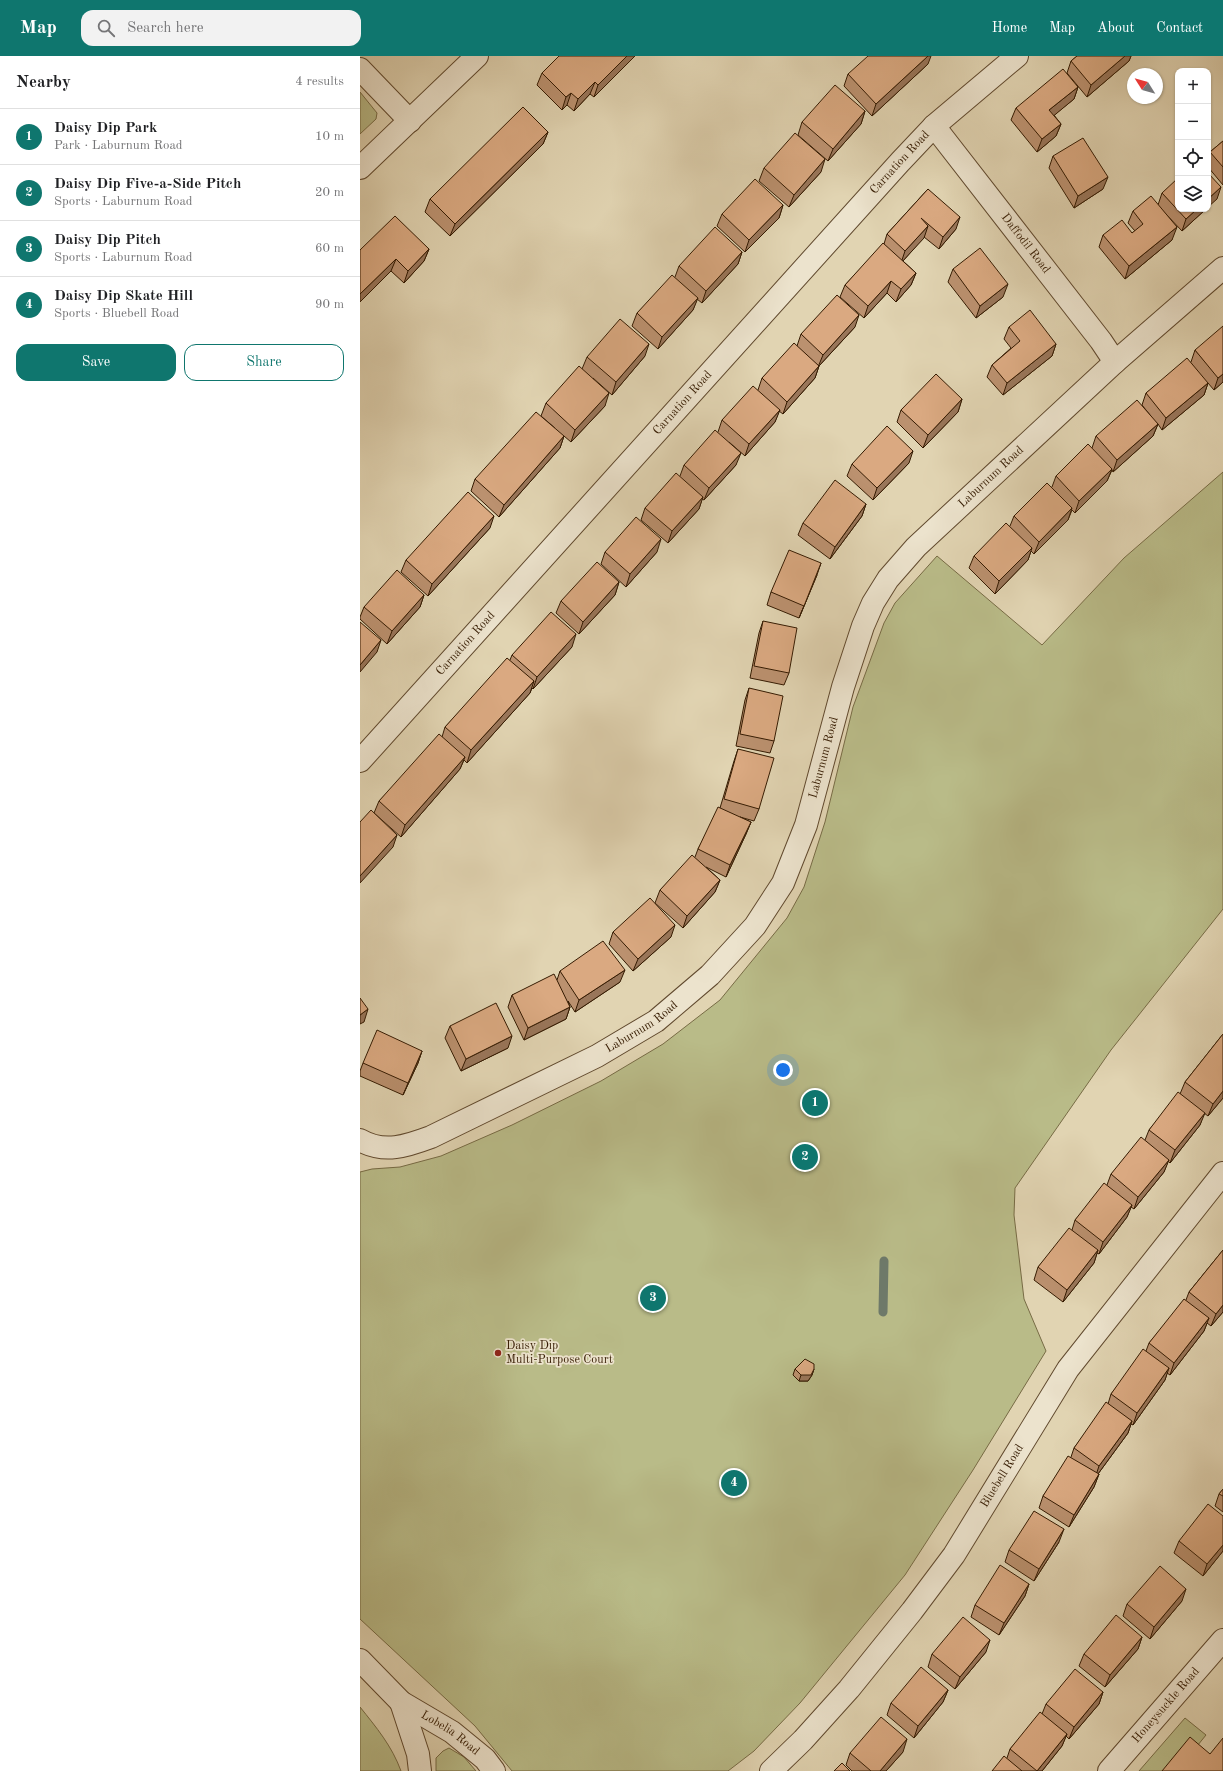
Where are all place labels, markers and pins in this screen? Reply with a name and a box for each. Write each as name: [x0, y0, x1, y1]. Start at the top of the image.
pin: 1: [802, 1088, 828, 1118]
pin: 2: [792, 1142, 818, 1172]
pin: 3: [640, 1283, 666, 1313]
place label: Daisy Dip Multi-Purpose Court: [506, 1340, 613, 1366]
marker: Daisy Dip Multi-Purpose Court: [493, 1348, 503, 1358]
pin: 4: [721, 1468, 747, 1498]

